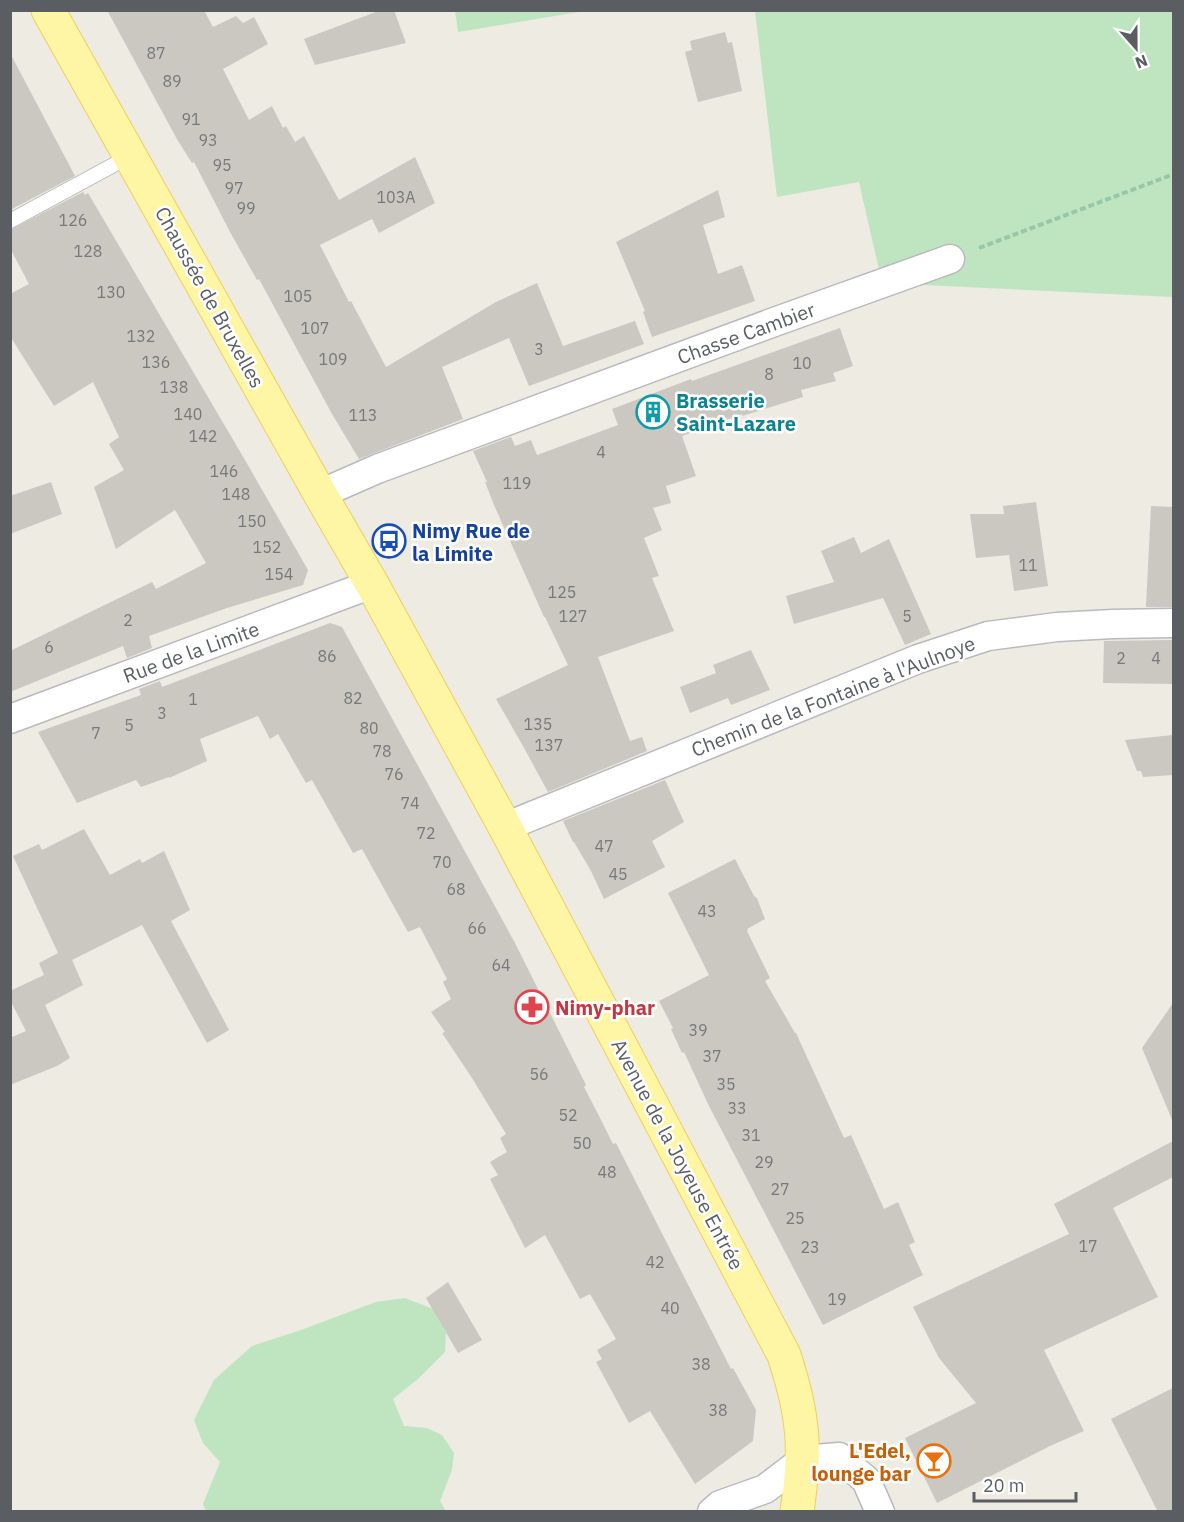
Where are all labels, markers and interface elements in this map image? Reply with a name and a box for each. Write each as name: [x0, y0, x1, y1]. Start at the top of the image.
north arrow: [1106, 18, 1166, 78]
house number: 87: [146, 43, 166, 63]
text: N: [1132, 51, 1150, 73]
house number: 89: [162, 71, 182, 91]
house number: 91: [181, 109, 201, 129]
house number: 93: [198, 130, 218, 150]
house number: 95: [212, 155, 232, 175]
house number: 97: [224, 178, 244, 198]
house number: 103A: [376, 187, 416, 207]
house number: 99: [236, 198, 256, 218]
street label: Chaussée de Bruxelles: [149, 202, 271, 392]
house number: 126: [59, 210, 87, 230]
house number: 128: [74, 241, 102, 261]
house number: 130: [97, 282, 125, 302]
house number: 105: [284, 286, 312, 306]
street label: Chasse Cambier: [673, 296, 819, 370]
house number: 107: [301, 318, 329, 338]
house number: 132: [127, 326, 155, 346]
house number: 3: [534, 339, 544, 359]
house number: 109: [319, 349, 347, 369]
house number: 136: [142, 352, 170, 372]
house number: 10: [792, 353, 812, 373]
house number: 8: [764, 364, 774, 384]
house number: 138: [160, 377, 188, 397]
place label: Brasserie Saint-Lazare: [676, 387, 796, 437]
building icon: Brasserie Saint-Lazare: [635, 394, 671, 430]
house number: 140: [174, 404, 202, 424]
house number: 113: [349, 405, 377, 425]
house number: 142: [189, 426, 217, 446]
house number: 4: [596, 442, 606, 462]
house number: 146: [210, 461, 238, 481]
house number: 119: [503, 473, 531, 493]
house number: 148: [222, 484, 250, 504]
house number: 150: [238, 511, 266, 531]
place label: Nimy Rue de la Limite: [412, 517, 530, 567]
bus stop icon: Nimy Rue de la Limite: [371, 523, 407, 559]
house number: 152: [253, 537, 281, 557]
house number: 11: [1018, 555, 1038, 575]
house number: 154: [265, 564, 293, 584]
house number: 125: [548, 582, 576, 602]
house number: 127: [559, 606, 587, 626]
house number: 5: [902, 606, 912, 626]
house number: 2: [123, 610, 133, 630]
street label: Rue de la Limite: [119, 615, 263, 689]
street label: Chemin de la Fontaine à l'Aulnoye: [687, 629, 979, 763]
house number: 6: [44, 637, 54, 657]
house number: 86: [317, 646, 337, 666]
house number: 2: [1116, 648, 1126, 668]
house number: 4: [1151, 648, 1161, 668]
house number: 82: [343, 688, 363, 708]
house number: 1: [188, 689, 198, 709]
house number: 3: [157, 703, 167, 723]
house number: 135: [524, 714, 552, 734]
house number: 5: [124, 715, 134, 735]
house number: 80: [359, 718, 379, 738]
house number: 7: [91, 723, 101, 743]
house number: 137: [535, 735, 563, 755]
house number: 78: [372, 741, 392, 761]
house number: 76: [384, 764, 404, 784]
house number: 74: [400, 793, 420, 813]
house number: 72: [416, 823, 436, 843]
house number: 47: [594, 836, 614, 856]
house number: 70: [432, 852, 452, 872]
house number: 45: [608, 864, 628, 884]
house number: 68: [446, 879, 466, 899]
house number: 43: [697, 901, 717, 921]
house number: 66: [467, 918, 487, 938]
house number: 64: [491, 955, 511, 975]
pharmacy icon: Nimy-phar: [514, 989, 550, 1025]
place label: Nimy-phar: [555, 994, 655, 1021]
house number: 39: [688, 1020, 708, 1040]
street label: Avenue de la Joyeuse Entrée: [606, 1034, 750, 1274]
house number: 37: [702, 1046, 722, 1066]
house number: 56: [529, 1064, 549, 1084]
house number: 35: [716, 1074, 736, 1094]
house number: 33: [727, 1098, 747, 1118]
house number: 52: [558, 1105, 578, 1125]
house number: 31: [741, 1125, 761, 1145]
house number: 50: [572, 1133, 592, 1153]
house number: 29: [754, 1152, 774, 1172]
house number: 48: [597, 1162, 617, 1182]
house number: 27: [770, 1179, 790, 1199]
house number: 25: [785, 1208, 805, 1228]
house number: 17: [1078, 1236, 1098, 1256]
house number: 23: [800, 1237, 820, 1257]
house number: 42: [645, 1252, 665, 1272]
house number: 19: [827, 1289, 847, 1309]
house number: 40: [660, 1298, 680, 1318]
house number: 38: [691, 1354, 711, 1374]
house number: 38: [708, 1400, 728, 1420]
place label: L'Edel, lounge bar: [811, 1437, 911, 1487]
bar icon: L'Edel, lounge bar: [916, 1443, 952, 1479]
scale bar: [974, 1465, 1076, 1503]
text: 20 m: [983, 1474, 1025, 1497]

